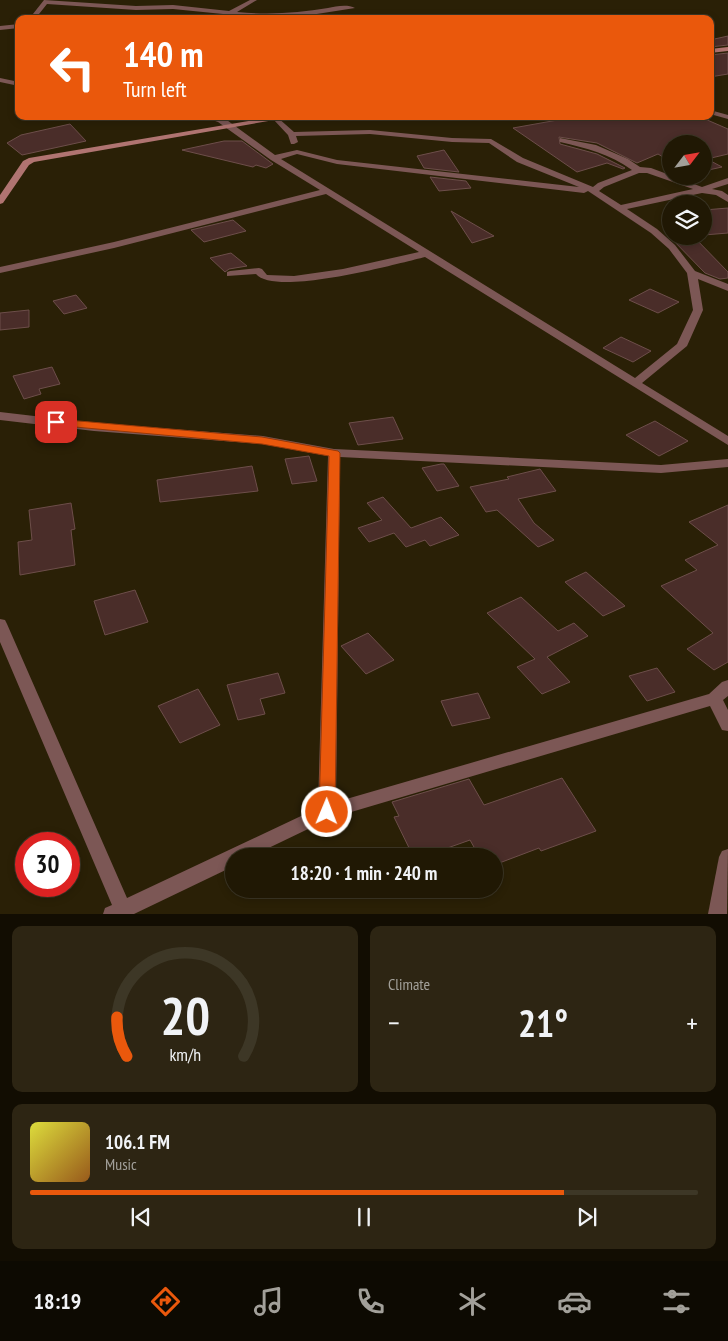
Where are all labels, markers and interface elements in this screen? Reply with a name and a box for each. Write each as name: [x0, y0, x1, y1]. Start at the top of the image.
text: 140 m: [123, 31, 204, 77]
icon: left: [40, 35, 105, 100]
text: Turn left: [123, 75, 187, 103]
north arrow: [662, 135, 712, 185]
map controls: [662, 135, 712, 245]
button: layers: [662, 195, 712, 245]
pin: [35, 401, 77, 443]
icon: arrive: [42, 408, 70, 436]
position arrow: [300, 785, 352, 837]
speed limit sign: 30: [15, 832, 80, 897]
text: 18:20 · 1 min · 240 m: [291, 861, 437, 885]
text: Climate: [388, 974, 430, 994]
text: 20: [160, 982, 210, 1049]
text: 21°: [518, 998, 568, 1047]
text: −: [388, 1004, 400, 1041]
text: +: [686, 1004, 698, 1041]
text: km/h: [169, 1043, 201, 1066]
text: 106.1 FM: [105, 1130, 170, 1154]
text: Music: [105, 1154, 137, 1174]
icon: previous: [127, 1203, 155, 1231]
icon: pause: [350, 1203, 378, 1231]
icon: next: [573, 1203, 601, 1231]
icon: directions: [148, 1284, 183, 1319]
icon: music: [251, 1284, 286, 1319]
icon: phone: [353, 1284, 388, 1319]
icon: climate: [455, 1284, 490, 1319]
icon: car: [557, 1284, 592, 1319]
icon: filters: [659, 1284, 694, 1319]
text: 18:19: [34, 1287, 81, 1315]

